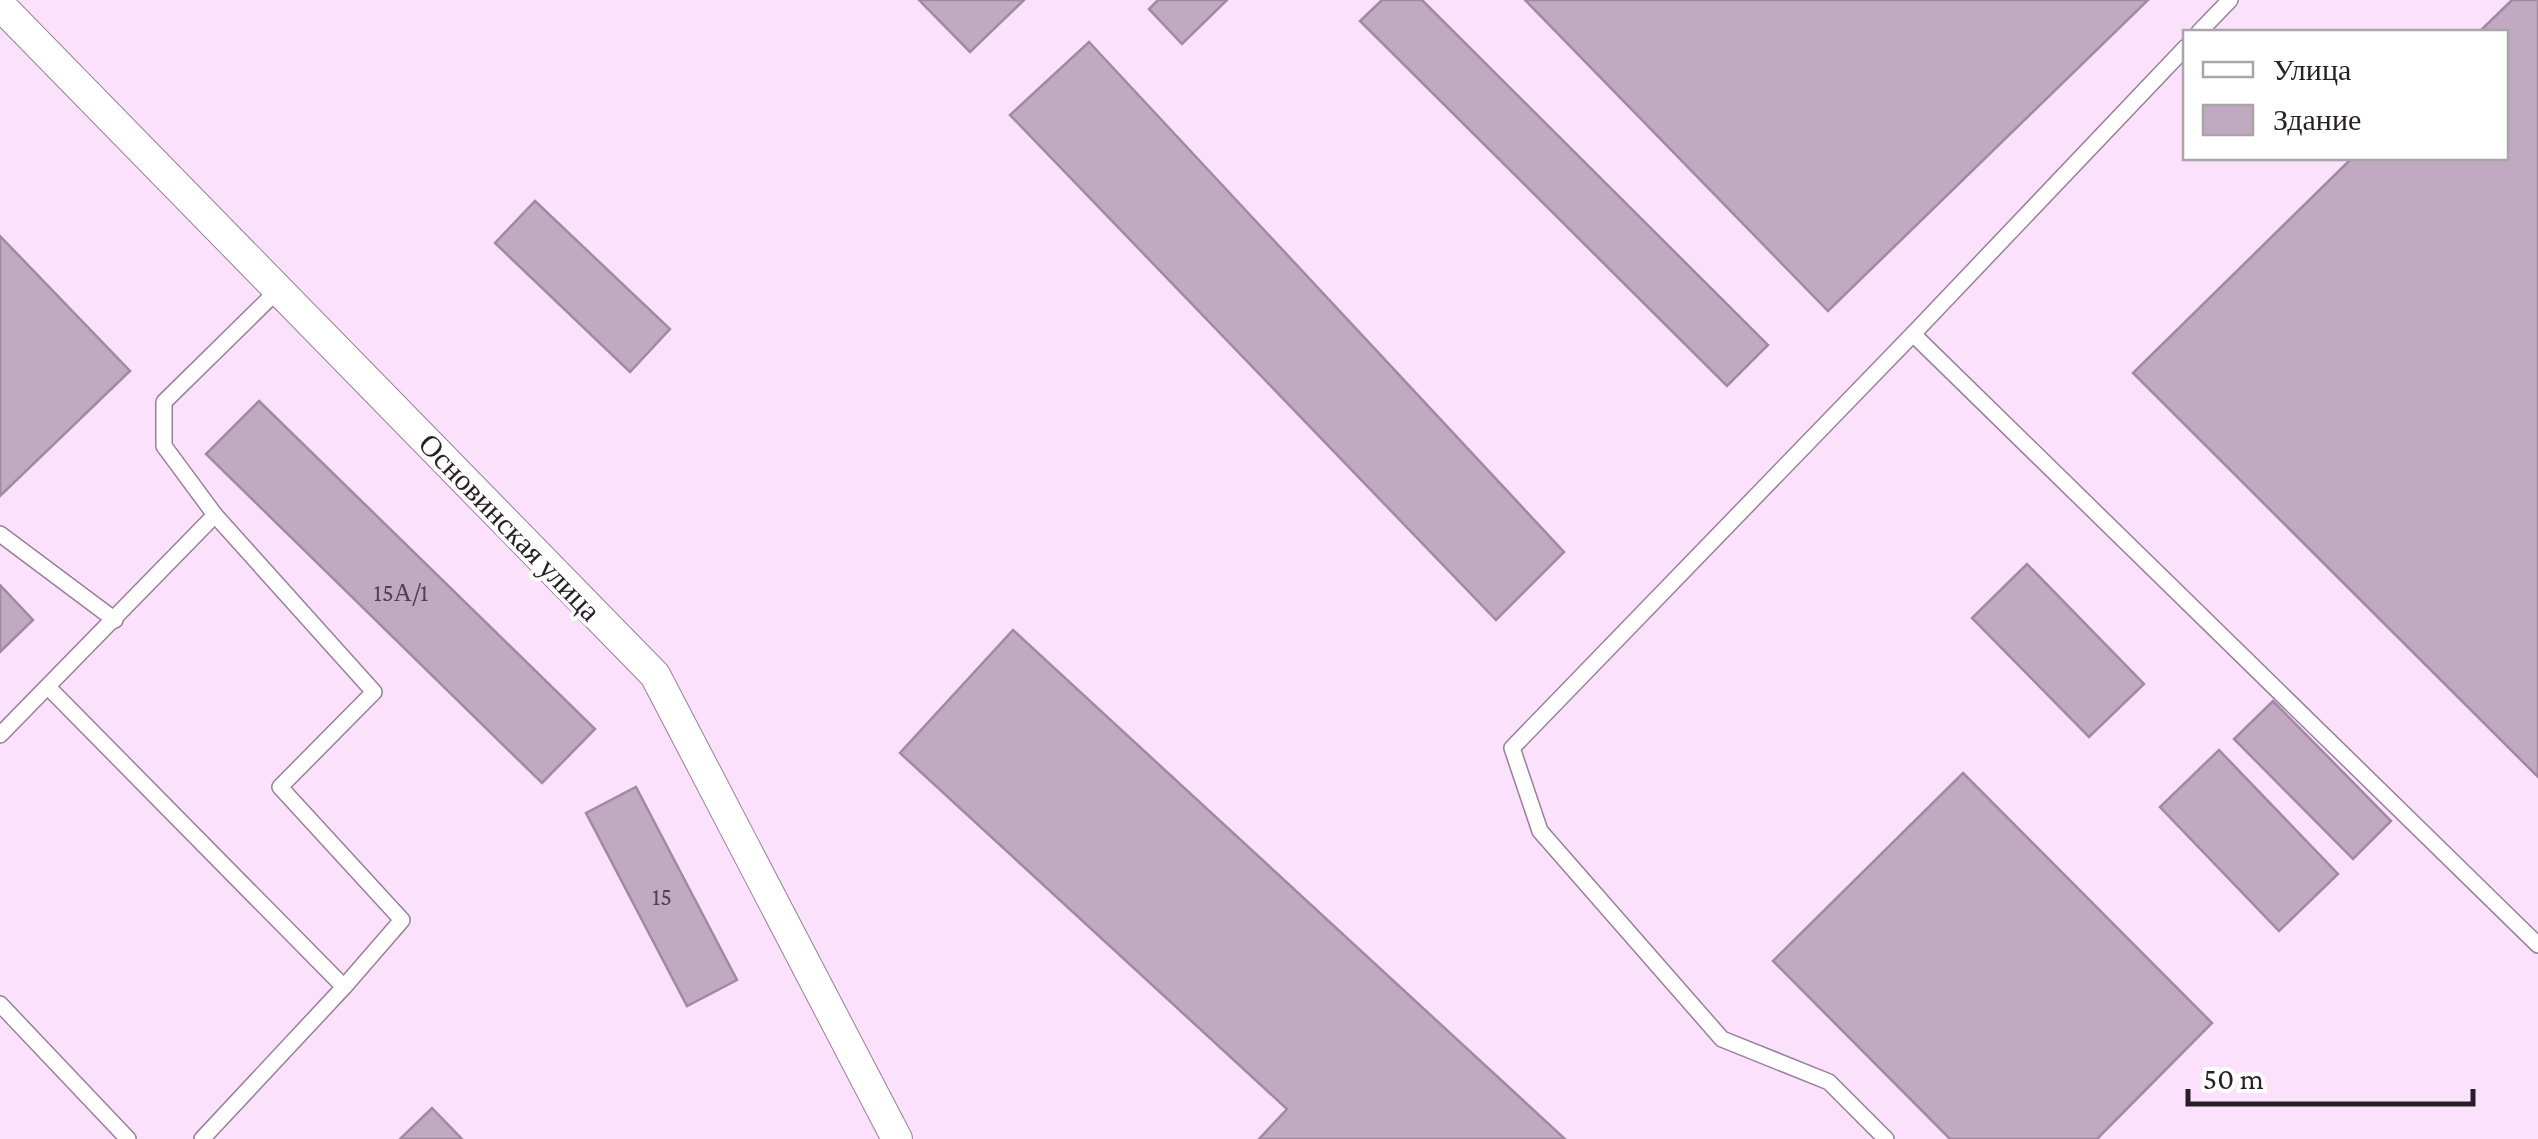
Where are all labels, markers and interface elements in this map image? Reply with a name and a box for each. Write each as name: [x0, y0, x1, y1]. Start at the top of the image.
legend: [2183, 30, 2508, 160]
text: Улица: [2273, 53, 2351, 86]
text: Здание: [2273, 103, 2361, 136]
street label: Основинская улица: [412, 427, 608, 627]
house number: 15А/1: [374, 579, 428, 606]
house number: 15: [652, 883, 672, 910]
scale bar: [2188, 1044, 2473, 1106]
text: 50 m: [2203, 1062, 2264, 1095]

